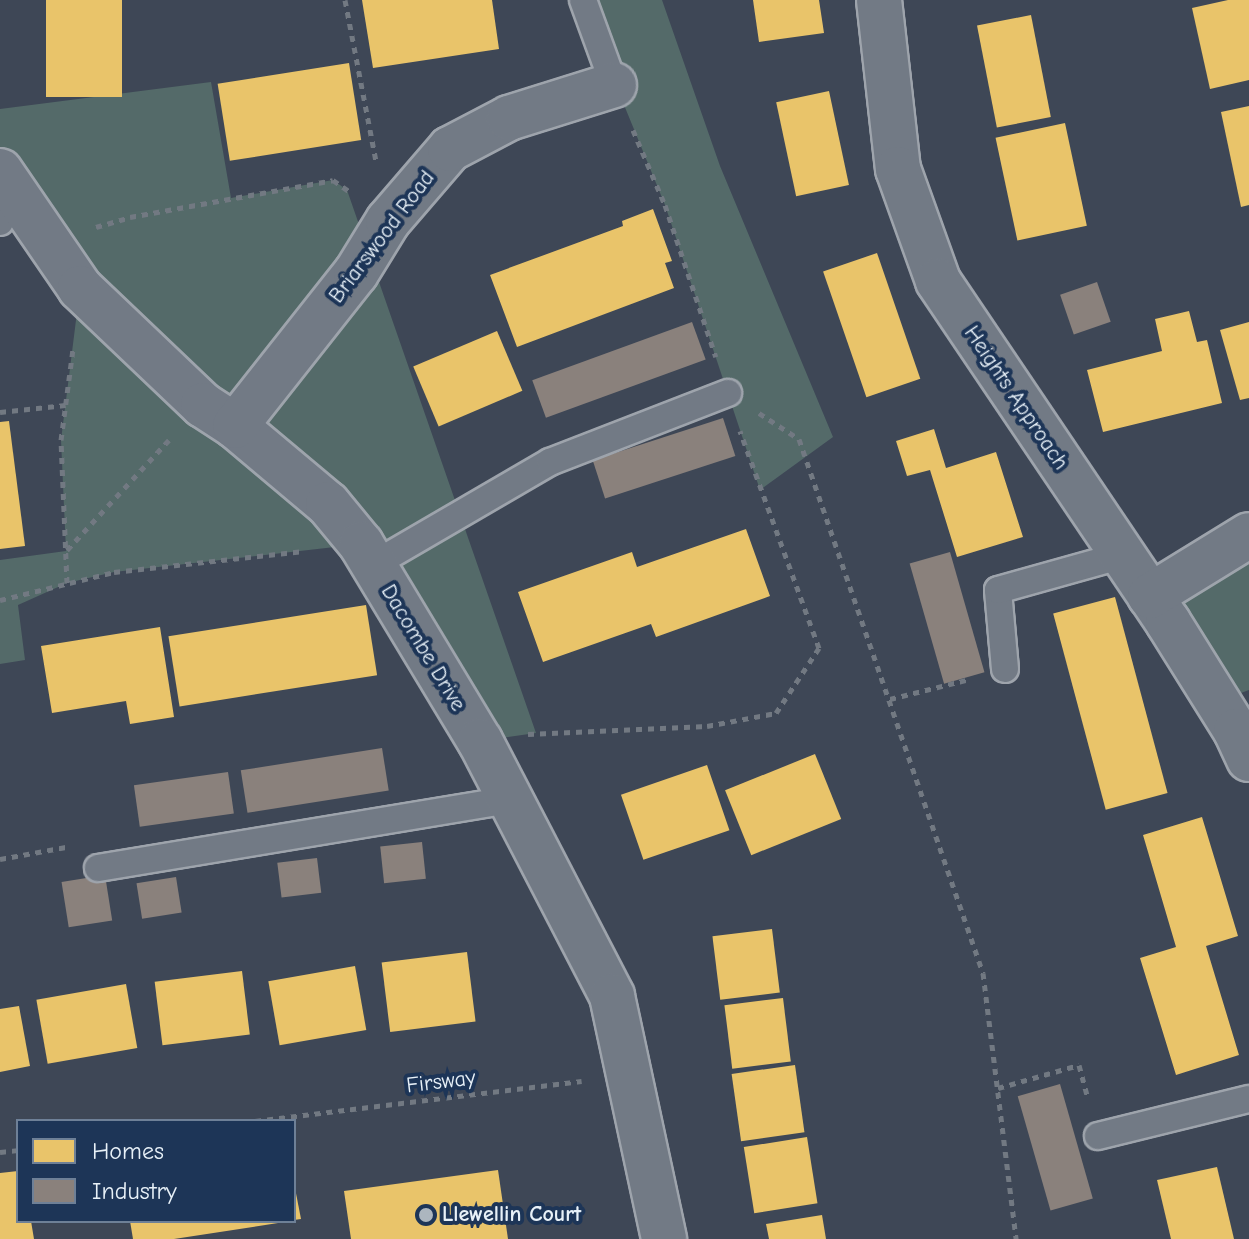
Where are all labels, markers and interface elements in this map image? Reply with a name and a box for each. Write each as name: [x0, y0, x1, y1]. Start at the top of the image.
street label: Briarswood Road: [324, 166, 440, 308]
street label: Heights Approach: [958, 321, 1074, 475]
street label: Dacombe Drive: [375, 580, 471, 716]
street label: Firsway: [405, 1065, 477, 1099]
legend: [16, 1119, 296, 1223]
text: Homes: [92, 1137, 164, 1165]
text: Industry: [92, 1177, 177, 1205]
place label: Llewellin Court: [442, 1202, 581, 1228]
marker: Llewellin Court: [417, 1206, 435, 1224]

